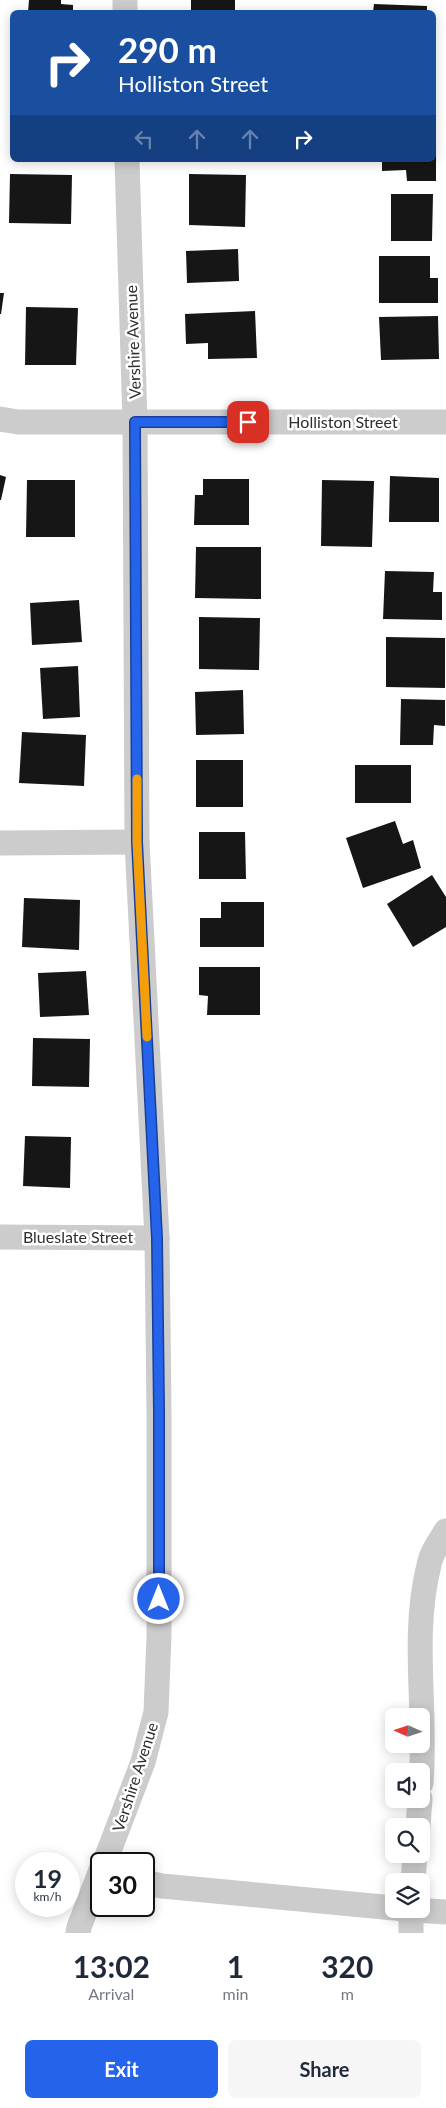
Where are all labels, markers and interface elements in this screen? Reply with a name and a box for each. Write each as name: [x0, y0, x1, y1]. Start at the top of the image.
text: 290 m: [118, 28, 217, 70]
icon: right: [35, 30, 100, 95]
text: Holliston Street: [118, 70, 268, 97]
icon: left: [130, 125, 158, 153]
icon: ahead: [183, 125, 211, 153]
icon: ahead: [236, 125, 264, 153]
icon: right: [289, 125, 317, 153]
street label: Vershire Avenue: [121, 285, 144, 399]
pin: [227, 401, 269, 443]
icon: arrive: [234, 408, 262, 436]
street label: Holliston Street: [288, 412, 398, 431]
street label: Blueslate Street: [23, 1227, 133, 1246]
position arrow: [132, 1572, 184, 1624]
north arrow: [385, 1708, 430, 1752]
map controls: [385, 1708, 430, 1918]
street label: Vershire Avenue: [108, 1720, 161, 1834]
button: sound: [385, 1763, 430, 1808]
button: search: [385, 1818, 430, 1863]
speed limit sign: 30: [90, 1852, 155, 1917]
text: 19: [33, 1863, 62, 1893]
button: layers: [385, 1873, 430, 1918]
text: km/h: [33, 1889, 62, 1904]
text: 13:02: [73, 1948, 150, 1984]
text: 1: [227, 1948, 244, 1984]
text: 320: [321, 1948, 373, 1984]
text: Arrival: [88, 1984, 134, 2003]
text: min: [223, 1984, 249, 2003]
text: m: [341, 1984, 354, 2003]
button: Exit: [25, 2040, 218, 2098]
button: Share: [228, 2040, 421, 2098]

